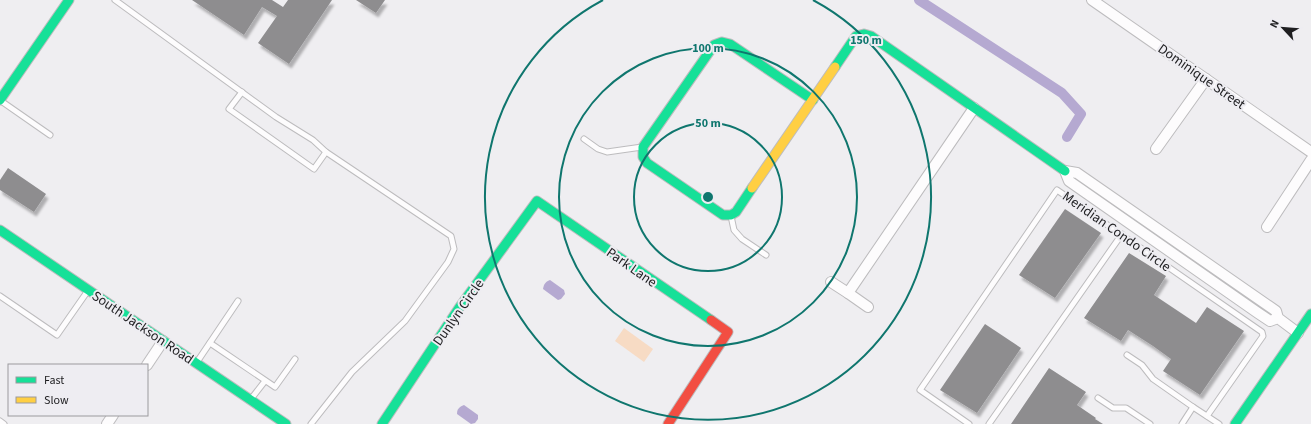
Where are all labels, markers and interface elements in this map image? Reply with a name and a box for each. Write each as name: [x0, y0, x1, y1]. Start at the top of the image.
north arrow: [1263, 8, 1303, 48]
text: N: [1266, 17, 1283, 30]
text: 150 m: [850, 32, 882, 49]
street label: Dominique Street: [1154, 39, 1249, 115]
text: 100 m: [692, 40, 724, 57]
text: 50 m: [695, 115, 721, 132]
street label: Meridian Condo Circle: [1058, 187, 1175, 277]
centre of rings: [701, 190, 715, 204]
street label: Park Lane: [602, 243, 661, 293]
street label: Dunlyn Circle: [428, 275, 489, 350]
street label: South Jackson Road: [88, 286, 197, 369]
legend: [8, 364, 148, 416]
text: Fast: [44, 372, 64, 389]
text: Slow: [44, 392, 69, 409]

